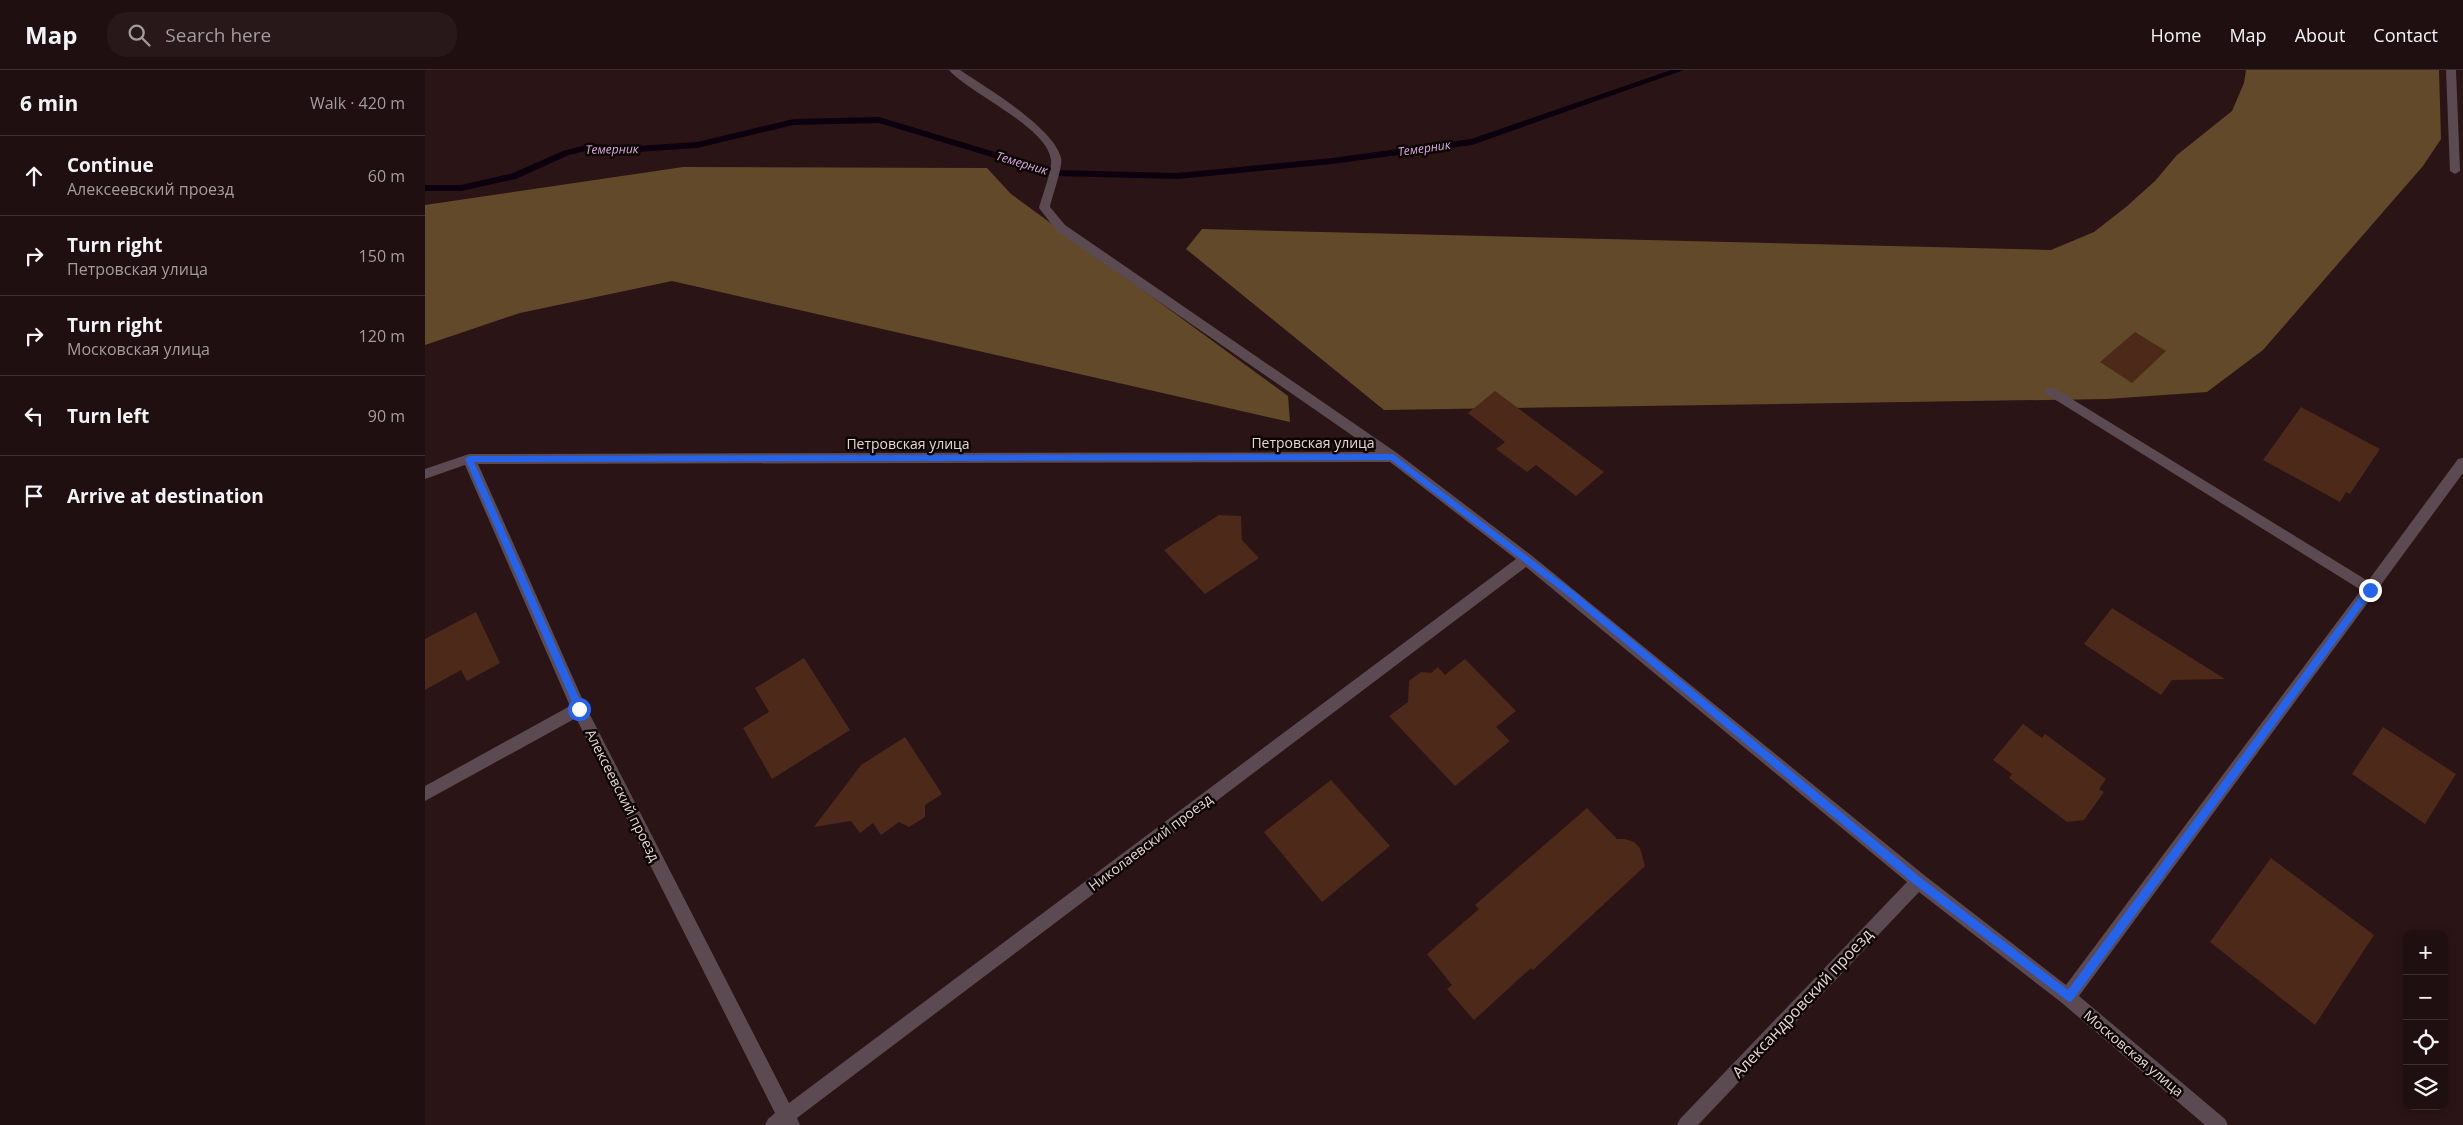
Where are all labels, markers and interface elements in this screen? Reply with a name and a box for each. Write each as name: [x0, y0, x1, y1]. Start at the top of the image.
search box: [107, 12, 457, 57]
text: Map: [25, 18, 77, 51]
icon: search: [125, 21, 153, 49]
text: Search here: [165, 22, 271, 48]
text: Home: [2151, 23, 2201, 47]
text: Map: [2229, 23, 2267, 47]
text: About: [2295, 23, 2345, 47]
text: Contact: [2373, 23, 2438, 47]
text: 6 min: [20, 89, 78, 117]
text: Walk · 420 m: [310, 92, 405, 114]
water label: Темерник: [1397, 136, 1453, 160]
water label: Темерник: [585, 140, 640, 158]
water label: Темерник: [994, 147, 1051, 179]
text: Continue: [67, 152, 154, 178]
icon: ahead: [20, 162, 48, 190]
text: 60 m: [368, 165, 405, 187]
text: Алексеевский проезд: [67, 178, 234, 200]
text: Turn right: [67, 232, 162, 258]
icon: right: [20, 242, 48, 270]
text: 150 m: [359, 245, 405, 267]
text: Петровская улица: [67, 258, 208, 280]
text: Turn right: [67, 312, 162, 338]
icon: right: [20, 322, 48, 350]
text: 120 m: [359, 325, 405, 347]
text: Московская улица: [67, 338, 210, 360]
icon: left: [20, 402, 48, 430]
text: Turn left: [67, 403, 149, 429]
text: 90 m: [368, 405, 405, 427]
street label: Петровская улица: [1251, 433, 1375, 452]
street label: Петровская улица: [846, 434, 970, 453]
icon: arrive: [20, 482, 48, 510]
text: Arrive at destination: [67, 483, 264, 509]
route end: [2359, 579, 2382, 602]
route start: [568, 698, 591, 721]
street label: Алексеевский проезд: [581, 726, 665, 864]
street label: Николаевский проезд: [1084, 789, 1216, 895]
street label: Александровский проезд: [1727, 924, 1877, 1082]
map controls: [2403, 930, 2448, 1110]
button: +: [2403, 930, 2448, 975]
button: −: [2403, 975, 2448, 1020]
street label: Московская улица: [2080, 1006, 2188, 1100]
button: locate: [2403, 1020, 2448, 1065]
button: layers: [2403, 1065, 2448, 1110]

